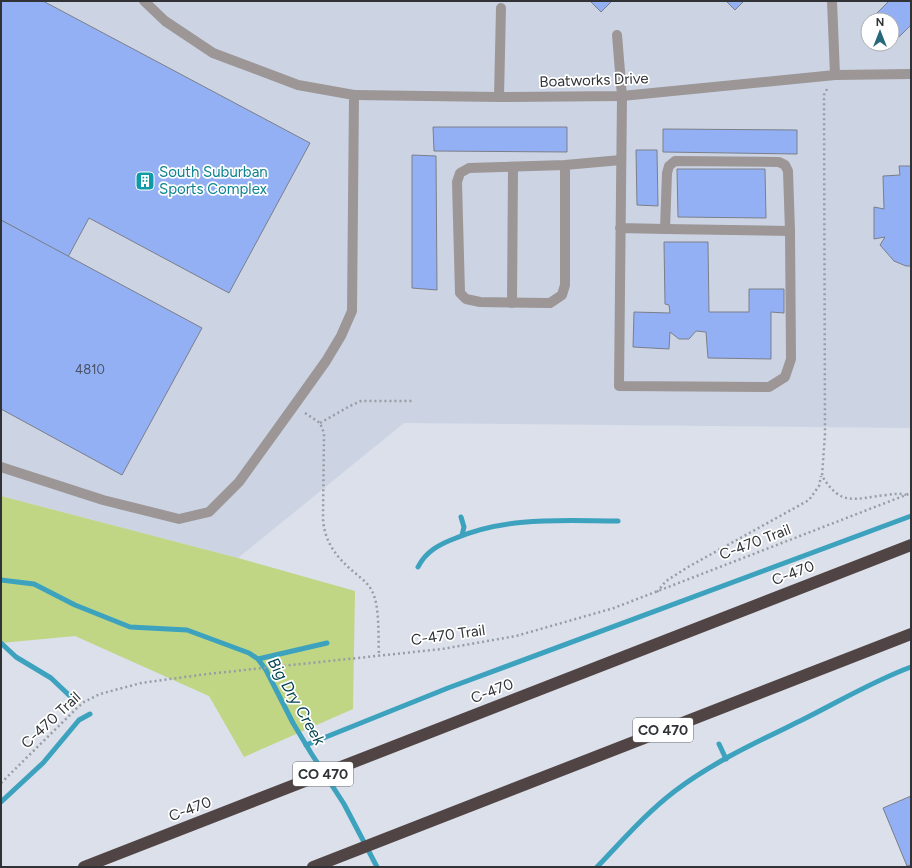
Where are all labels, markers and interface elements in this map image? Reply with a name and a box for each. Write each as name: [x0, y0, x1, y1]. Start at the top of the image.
north arrow: [860, 12, 900, 52]
text: N: [876, 16, 884, 29]
street label: Boatworks Drive: [539, 69, 649, 91]
place label: South Suburban Sports Complex: [159, 163, 268, 198]
building icon: South Suburban Sports Complex: [134, 170, 156, 192]
house number: 4810: [75, 362, 105, 377]
street label: C-470 Trail: [717, 520, 793, 564]
street label: C-470: [769, 557, 817, 589]
street label: C-470 Trail: [410, 621, 486, 649]
water label: Big Dry Creek: [264, 654, 330, 749]
street label: C-470: [468, 675, 516, 707]
street label: C-470 Trail: [17, 688, 85, 752]
road number: CO 470: [633, 718, 693, 742]
road number: CO 470: [293, 762, 353, 786]
street label: C-470: [166, 793, 214, 825]

